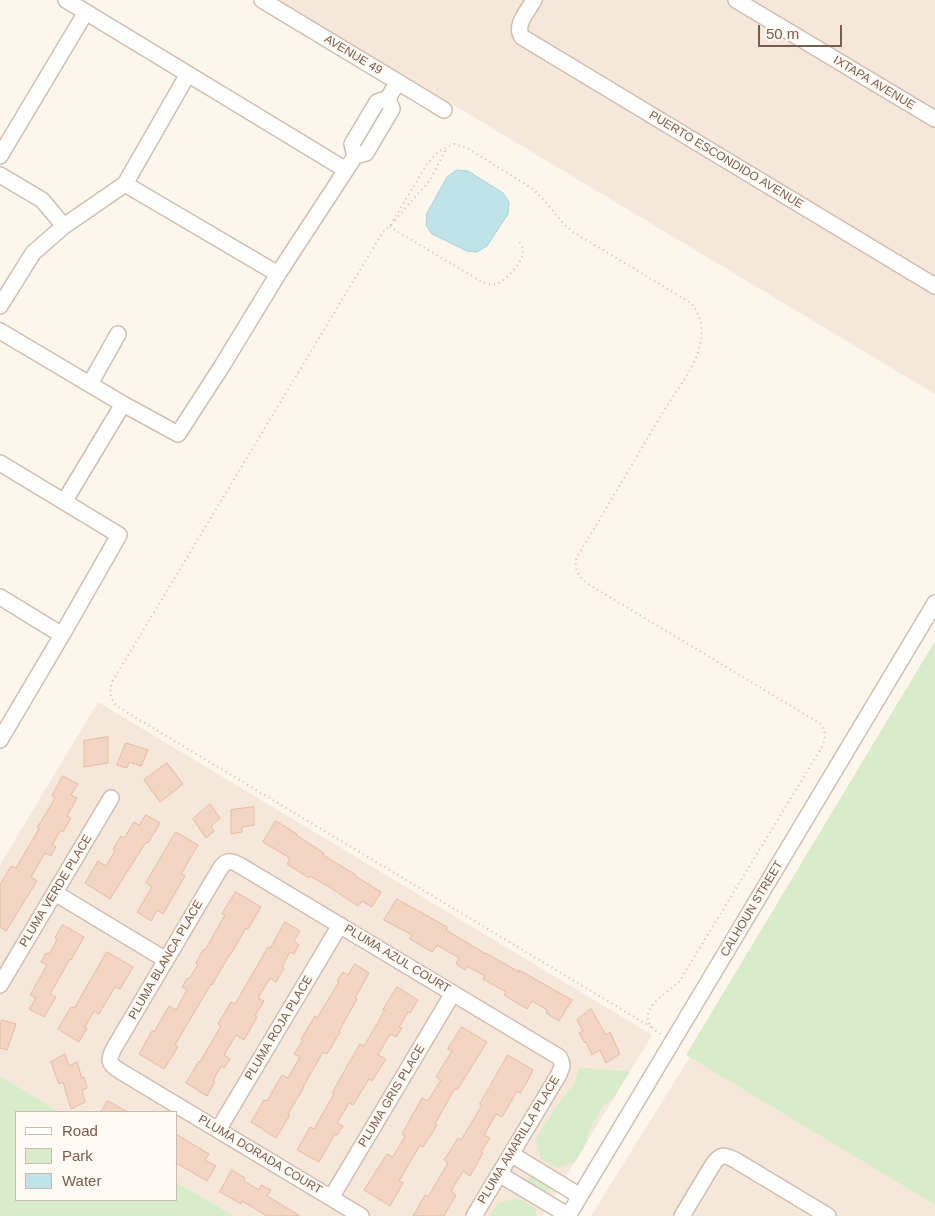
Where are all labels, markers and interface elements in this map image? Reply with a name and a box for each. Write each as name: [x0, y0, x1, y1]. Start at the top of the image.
scale bar: [760, 15, 844, 47]
text: 50 m: [766, 25, 799, 42]
street label: AVENUE 49: [321, 32, 385, 78]
street label: IXTAPA AVENUE: [831, 53, 917, 113]
street label: PUERTO ESCONDIDO AVENUE: [646, 108, 806, 212]
street label: PLUMA VERDE PLACE: [17, 832, 95, 950]
street label: CALHOUN STREET: [718, 858, 786, 960]
street label: PLUMA BLANCA PLACE: [126, 898, 206, 1022]
street label: PLUMA AZUL COURT: [341, 922, 453, 996]
street label: PLUMA ROJA PLACE: [242, 973, 316, 1083]
street label: PLUMA GRIS PLACE: [356, 1042, 428, 1150]
street label: PLUMA AMARILLA PLACE: [475, 1073, 563, 1207]
legend: [15, 1111, 178, 1201]
street label: PLUMA DORADA COURT: [196, 1112, 324, 1198]
text: Road: [62, 1122, 98, 1139]
text: Park: [62, 1147, 93, 1164]
text: Water: [62, 1172, 101, 1189]

